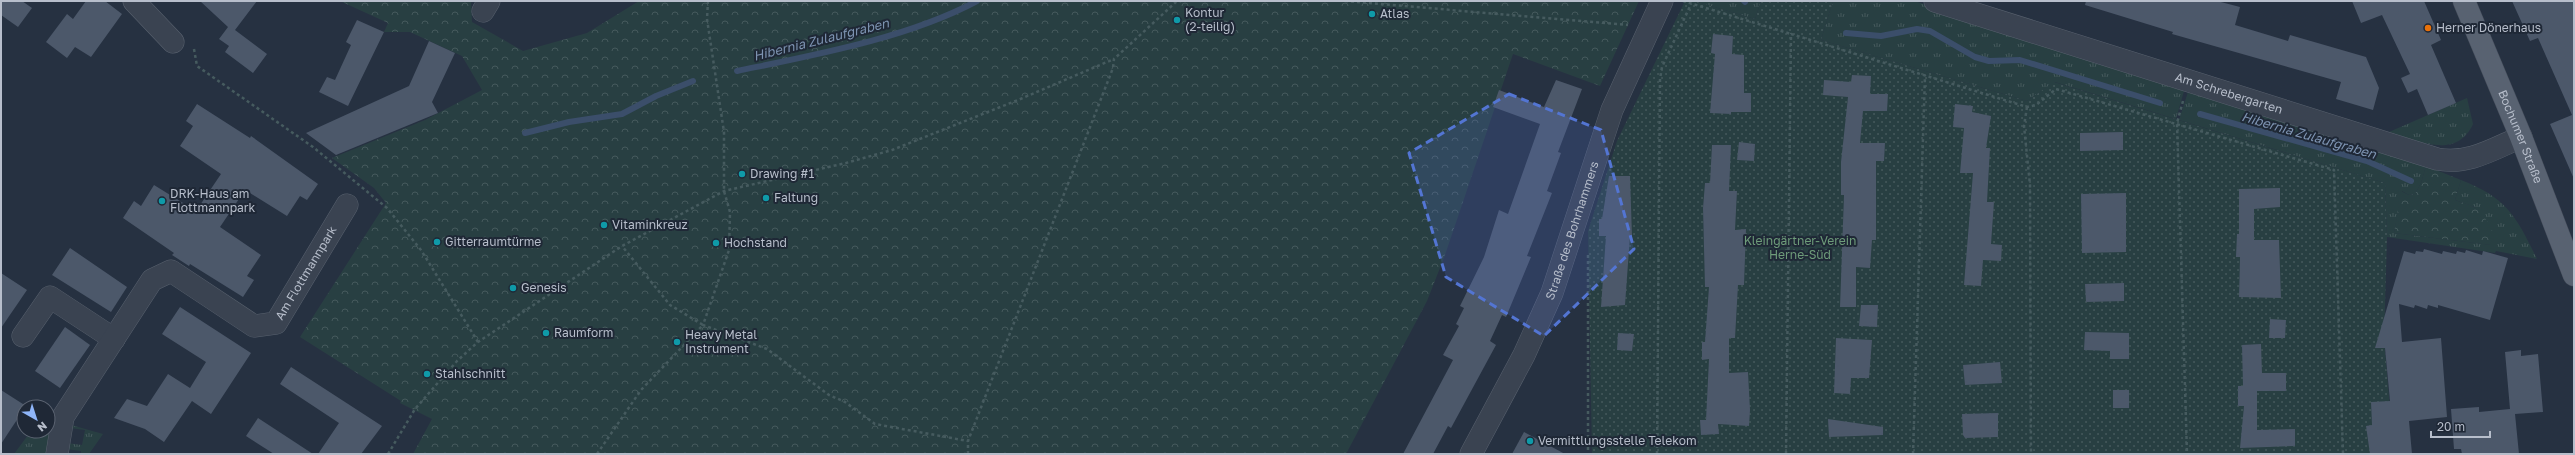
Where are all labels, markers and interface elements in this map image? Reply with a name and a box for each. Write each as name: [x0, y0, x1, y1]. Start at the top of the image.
place label: Kontur (2-teilig): [1185, 5, 1235, 34]
place label: Atlas: [1380, 6, 1409, 21]
marker: Atlas: [1367, 9, 1377, 19]
water label: Hibernia Zulaufgraben: [752, 14, 891, 64]
marker: Kontur (2-teilig): [1172, 15, 1182, 25]
place label: Herner Dönerhaus: [2436, 20, 2541, 35]
marker: Herner Dönerhaus: [2423, 23, 2433, 33]
street label: Am Schrebergarten: [2173, 69, 2285, 117]
street label: Bochumer Straße: [2495, 88, 2546, 185]
water label: Hibernia Zulaufgraben: [2240, 108, 2379, 162]
street label: Straße des Bohrhammers: [1542, 159, 1602, 302]
place label: Drawing #1: [750, 166, 814, 181]
marker: Drawing #1: [737, 169, 747, 179]
place label: DRK-Haus am Flottmannpark: [170, 186, 256, 215]
place label: Faltung: [774, 190, 818, 205]
marker: Faltung: [761, 193, 771, 203]
marker: DRK-Haus am Flottmannpark: [157, 196, 167, 206]
place label: Vitaminkreuz: [612, 217, 688, 232]
marker: Vitaminkreuz: [599, 220, 609, 230]
street label: Am Flottmannpark: [272, 223, 340, 322]
park label: Kleingärtner-Verein Herne-Süd: [1744, 233, 1856, 262]
place label: Gitterraumtürme: [445, 234, 541, 249]
place label: Hochstand: [724, 235, 787, 250]
marker: Gitterraumtürme: [432, 237, 442, 247]
marker: Hochstand: [711, 238, 721, 248]
place label: Genesis: [521, 280, 567, 295]
marker: Genesis: [508, 283, 518, 293]
place label: Raumform: [554, 325, 613, 340]
place label: Heavy Metal Instrument: [685, 327, 757, 356]
marker: Raumform: [541, 328, 551, 338]
marker: Heavy Metal Instrument: [672, 337, 682, 347]
place label: Stahlschnitt: [435, 366, 506, 381]
marker: Stahlschnitt: [422, 369, 432, 379]
north arrow: [16, 399, 56, 439]
scale bar: [2431, 413, 2490, 439]
text: N: [35, 419, 50, 435]
text: 20 m: [2437, 419, 2465, 434]
place label: Vermittlungsstelle Telekom: [1538, 433, 1697, 448]
marker: Vermittlungsstelle Telekom: [1525, 436, 1535, 446]

